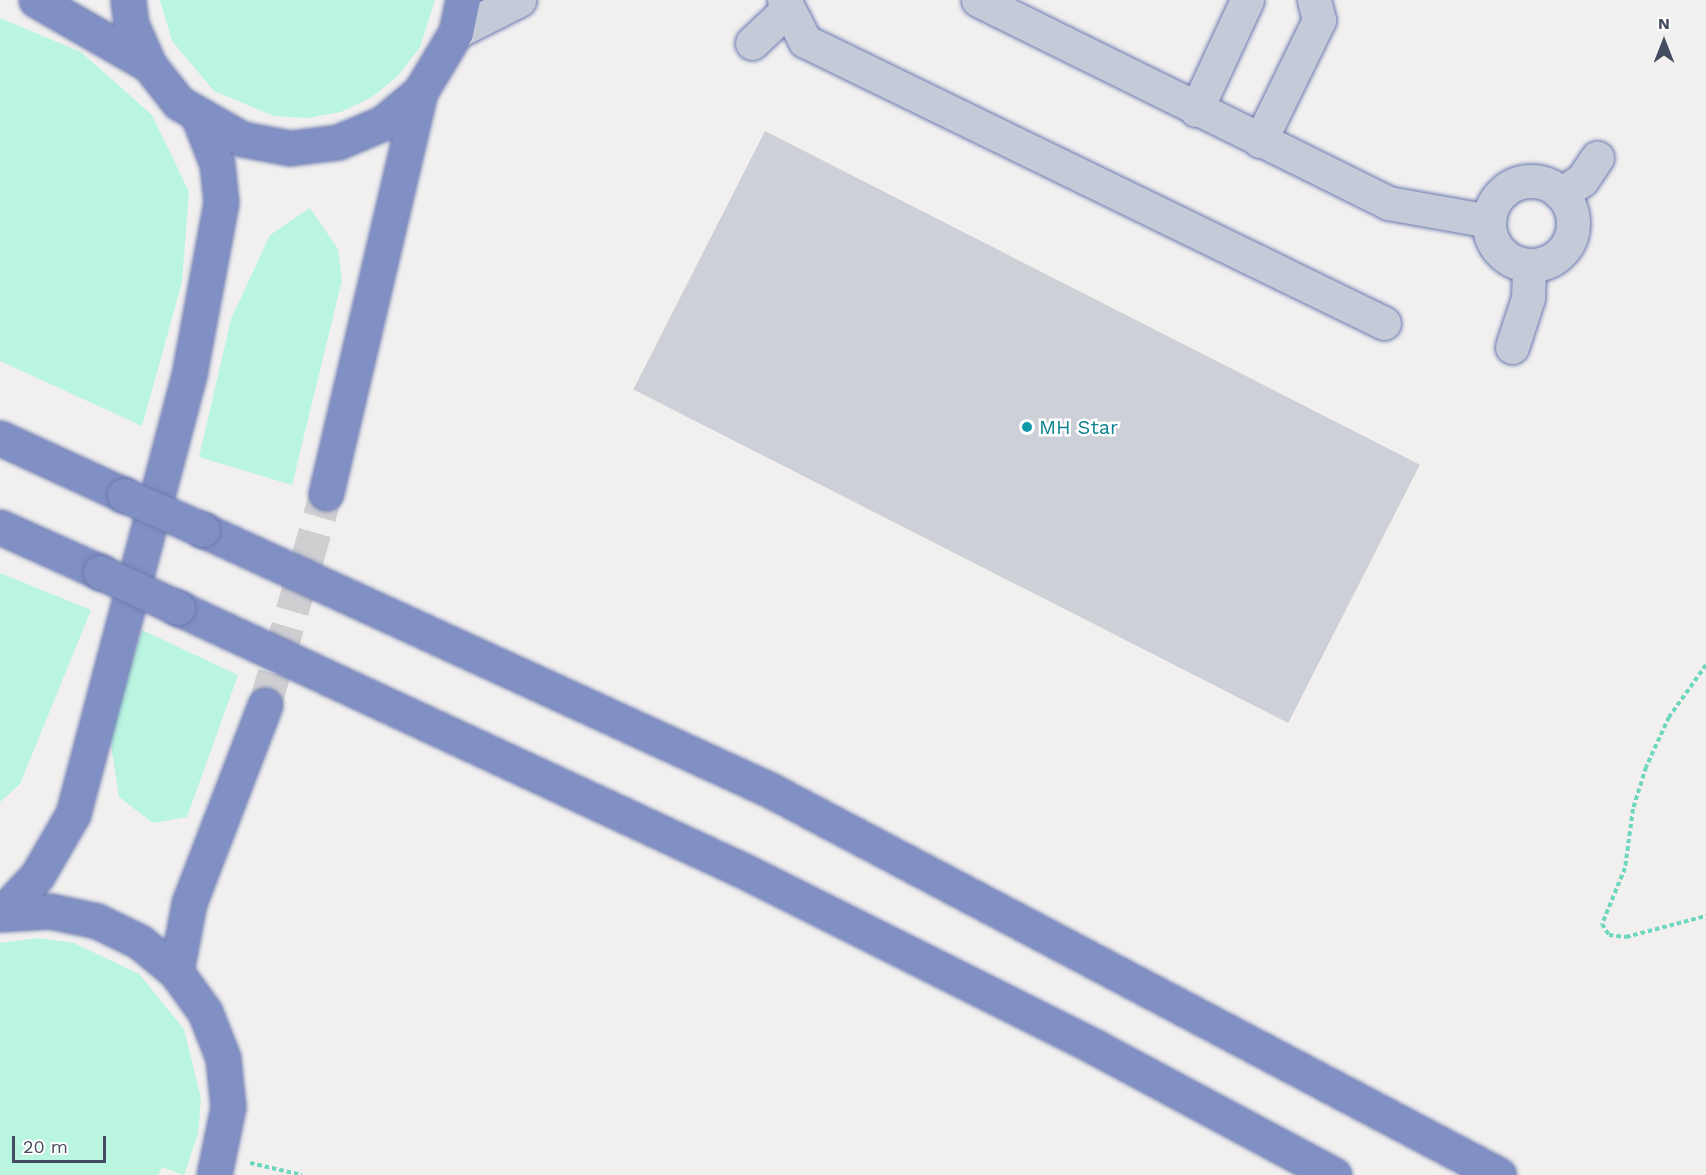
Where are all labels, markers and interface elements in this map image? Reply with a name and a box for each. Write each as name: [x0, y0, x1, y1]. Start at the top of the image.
north arrow: [1634, 12, 1694, 72]
text: N: [1658, 14, 1670, 33]
place label: MH Star: [1039, 415, 1118, 439]
marker: MH Star: [1020, 420, 1034, 434]
scale bar: [15, 1124, 110, 1162]
text: 20 m: [23, 1136, 68, 1157]

